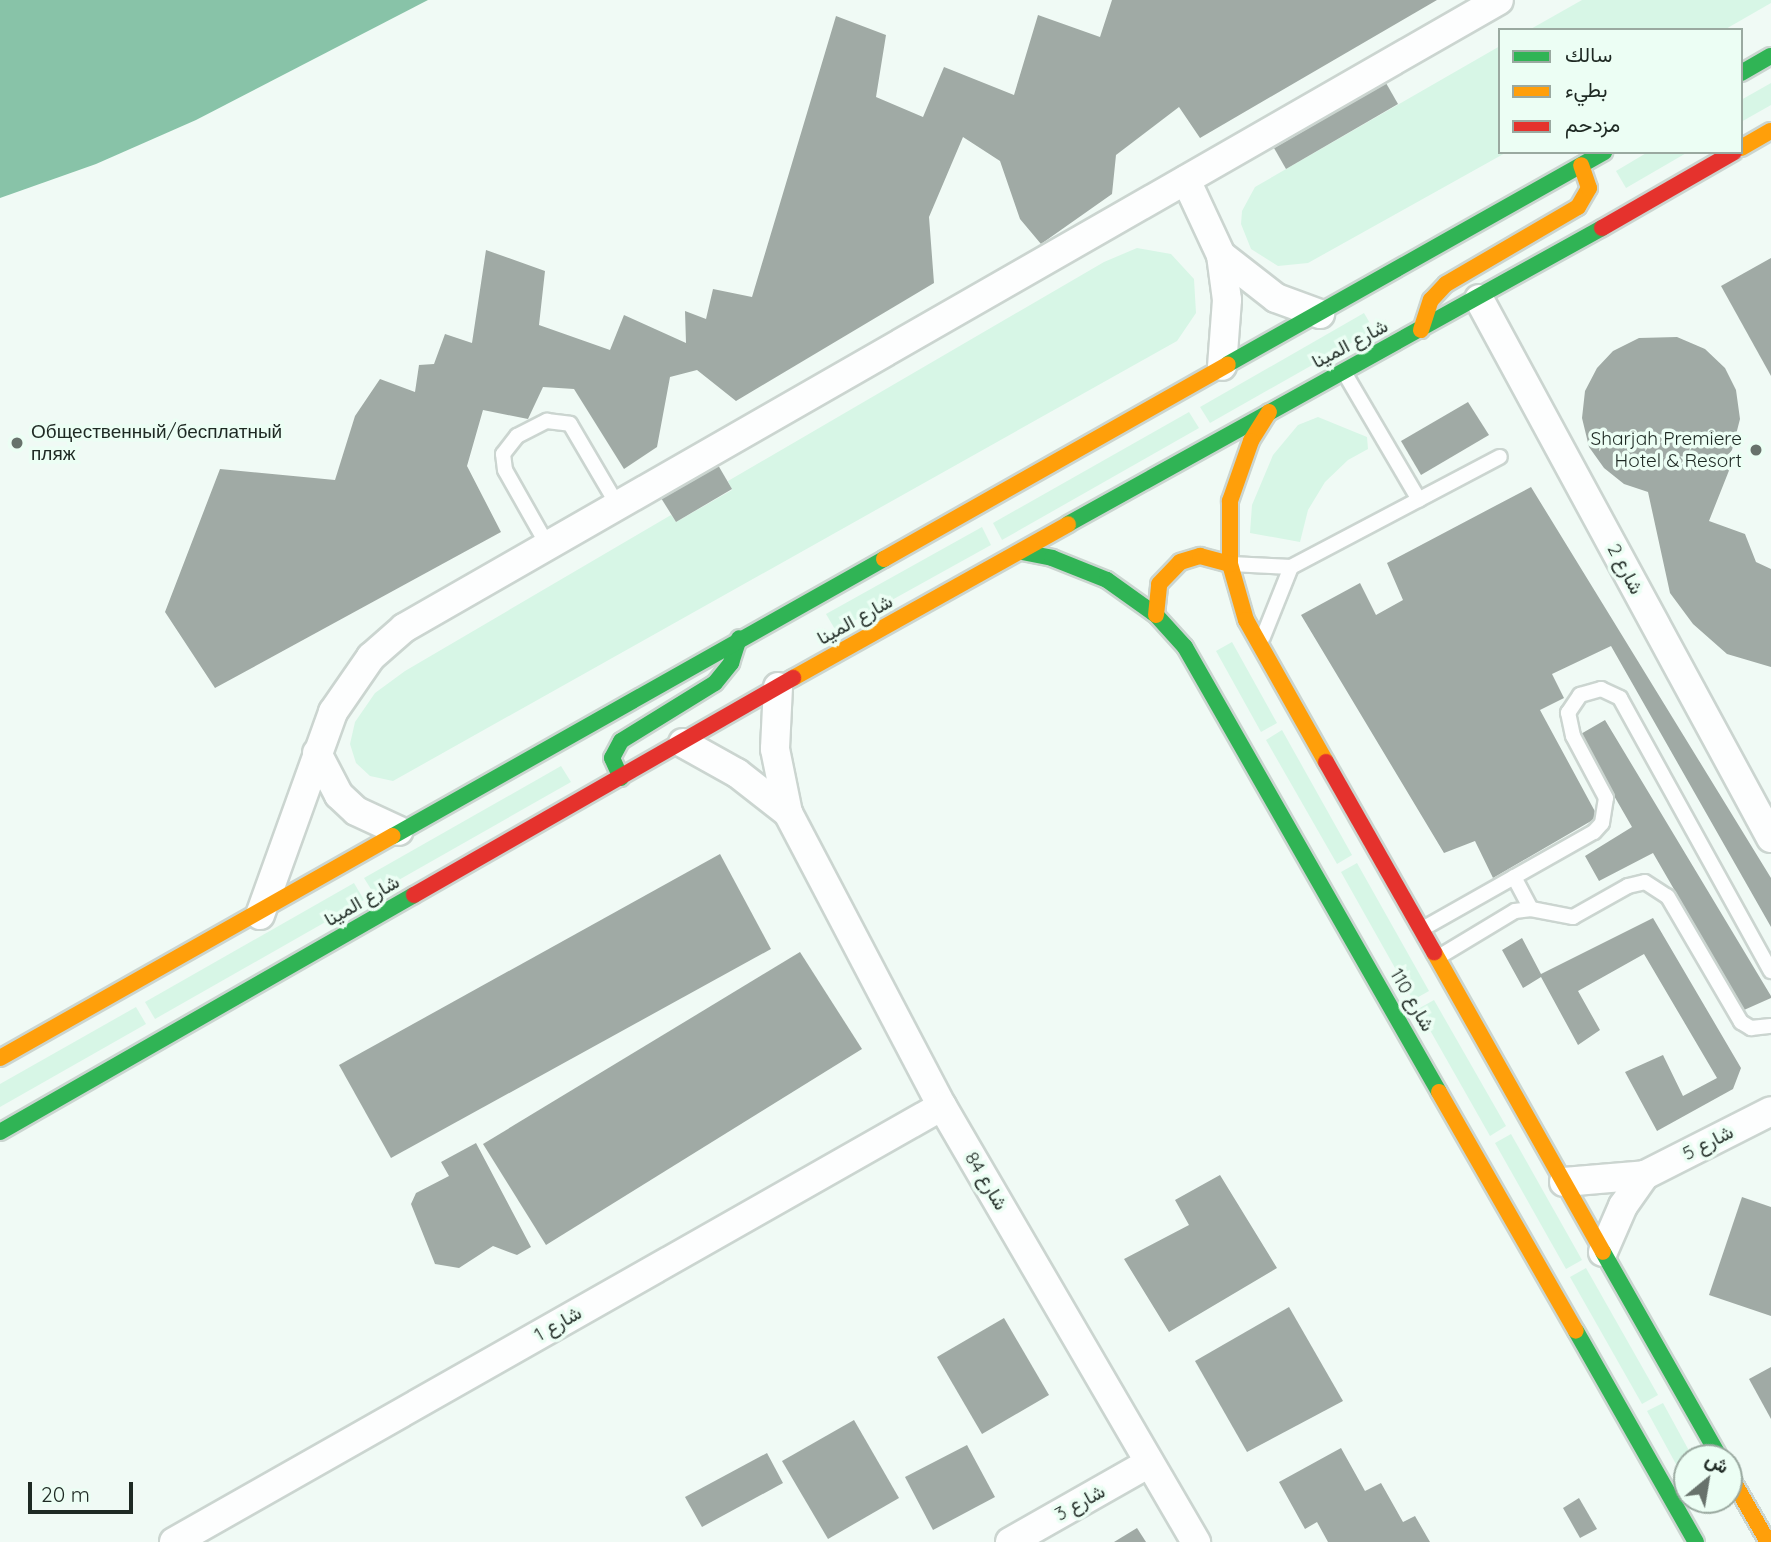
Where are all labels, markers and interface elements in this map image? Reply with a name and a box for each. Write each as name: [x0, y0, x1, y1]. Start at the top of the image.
legend: [1498, 28, 1743, 154]
text: سالك: [1565, 41, 1612, 67]
text: بطيء: [1565, 76, 1608, 102]
text: مزدحم: [1565, 111, 1620, 137]
street label: شارع المينا: [1308, 315, 1392, 373]
place label: Общественный/бесплатный пляж: [31, 421, 282, 465]
place label: Sharjah Premiere Hotel & Resort: [1591, 428, 1742, 472]
marker: Общественный/бесплатный пляж: [9, 435, 25, 451]
marker: Sharjah Premiere Hotel & Resort: [1748, 442, 1764, 458]
street label: شارع 2: [1602, 540, 1648, 598]
street label: شارع المينا: [813, 590, 897, 650]
street label: شارع المينا: [321, 871, 403, 931]
street label: شارع 110: [1385, 965, 1439, 1035]
street label: شارع 5: [1679, 1121, 1737, 1165]
street label: شارع 84: [960, 1148, 1012, 1214]
street label: شارع 1: [530, 1302, 586, 1346]
north arrow: [1673, 1444, 1743, 1514]
text: ش: [1702, 1446, 1733, 1479]
scale bar: [32, 1468, 136, 1512]
street label: شارع 3: [1051, 1480, 1109, 1526]
text: 20 m: [41, 1481, 90, 1507]

